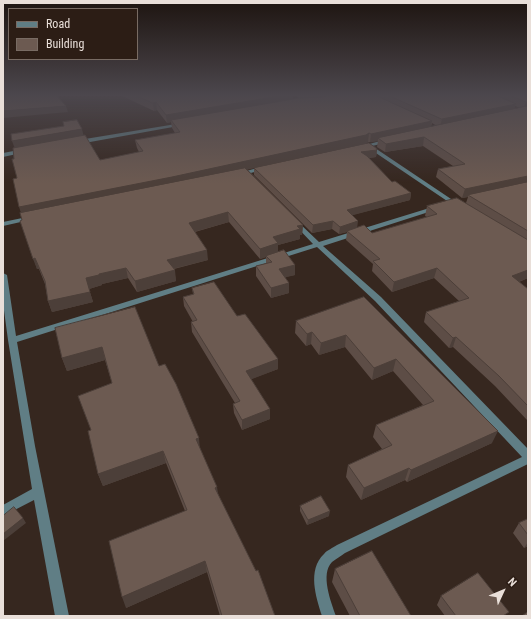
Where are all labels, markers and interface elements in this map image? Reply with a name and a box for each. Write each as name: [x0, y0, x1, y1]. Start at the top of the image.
legend: [8, 8, 138, 60]
text: Road: [46, 17, 70, 31]
text: Building: [46, 37, 84, 51]
north arrow: [483, 571, 523, 611]
text: N: [505, 575, 519, 589]

